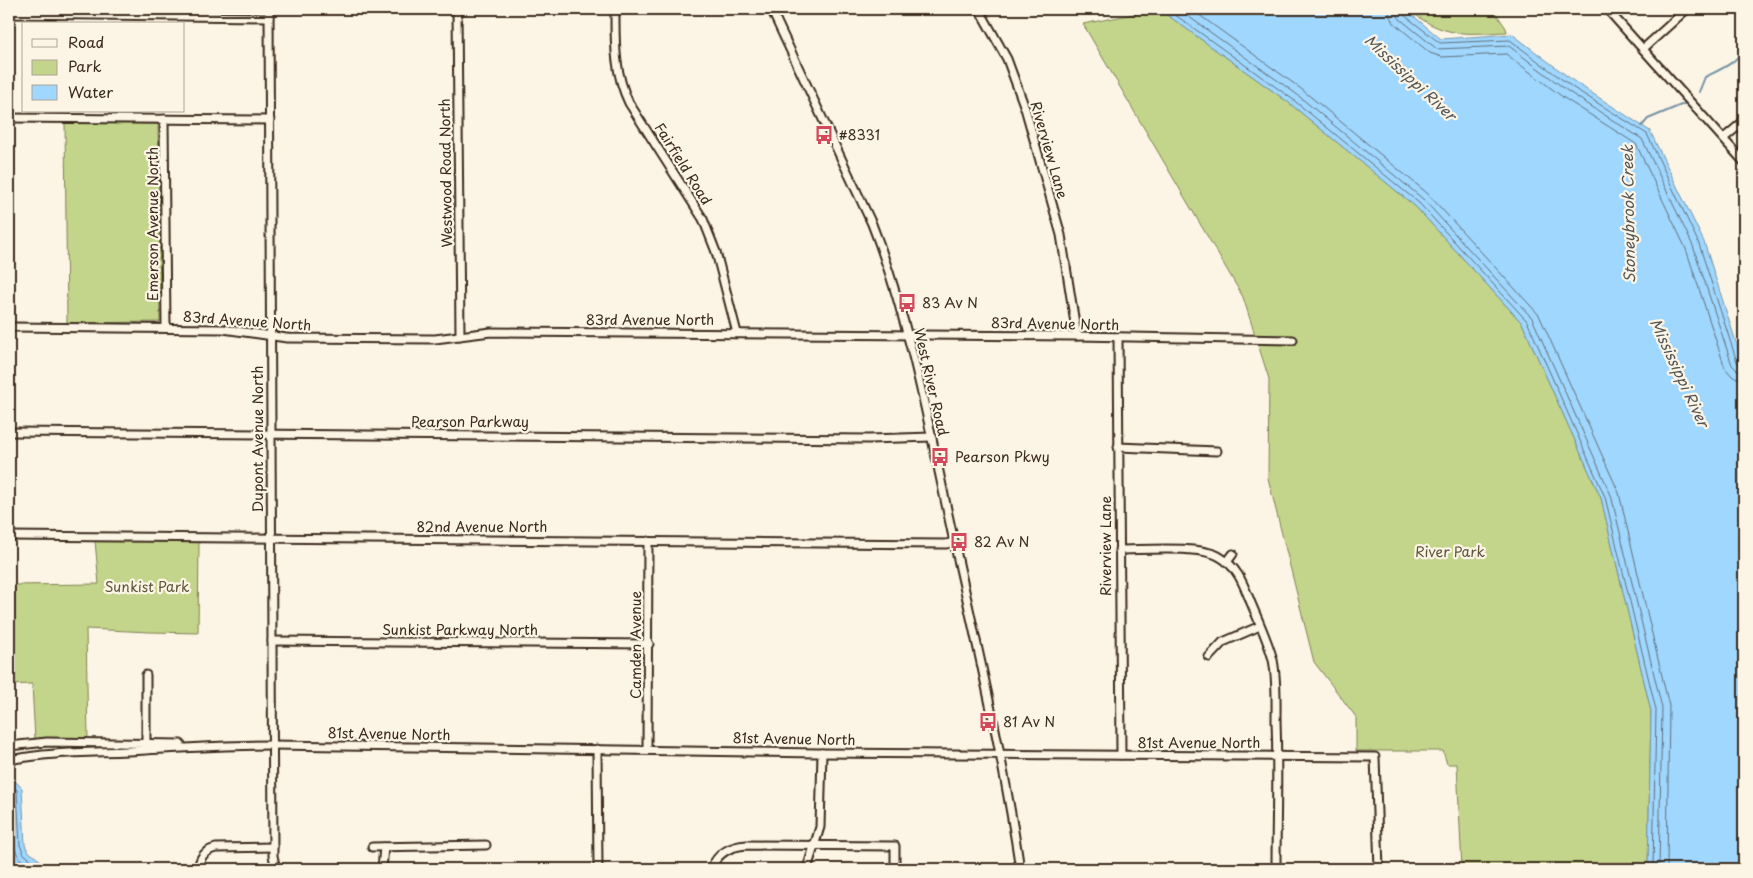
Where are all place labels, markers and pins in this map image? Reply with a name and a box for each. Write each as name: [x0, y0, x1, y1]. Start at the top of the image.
bus stop icon: #8331: [813, 124, 835, 146]
place label: #8331: [839, 124, 880, 145]
bus stop icon: 83 Av N: [896, 292, 918, 314]
place label: 83 Av N: [922, 292, 978, 313]
bus stop icon: Pearson Pkwy: [929, 446, 951, 468]
place label: Pearson Pkwy: [955, 446, 1050, 467]
bus stop icon: 82 Av N: [948, 531, 970, 553]
place label: 82 Av N: [974, 531, 1029, 552]
bus stop icon: 81 Av N: [977, 711, 999, 733]
place label: 81 Av N: [1003, 711, 1055, 732]

